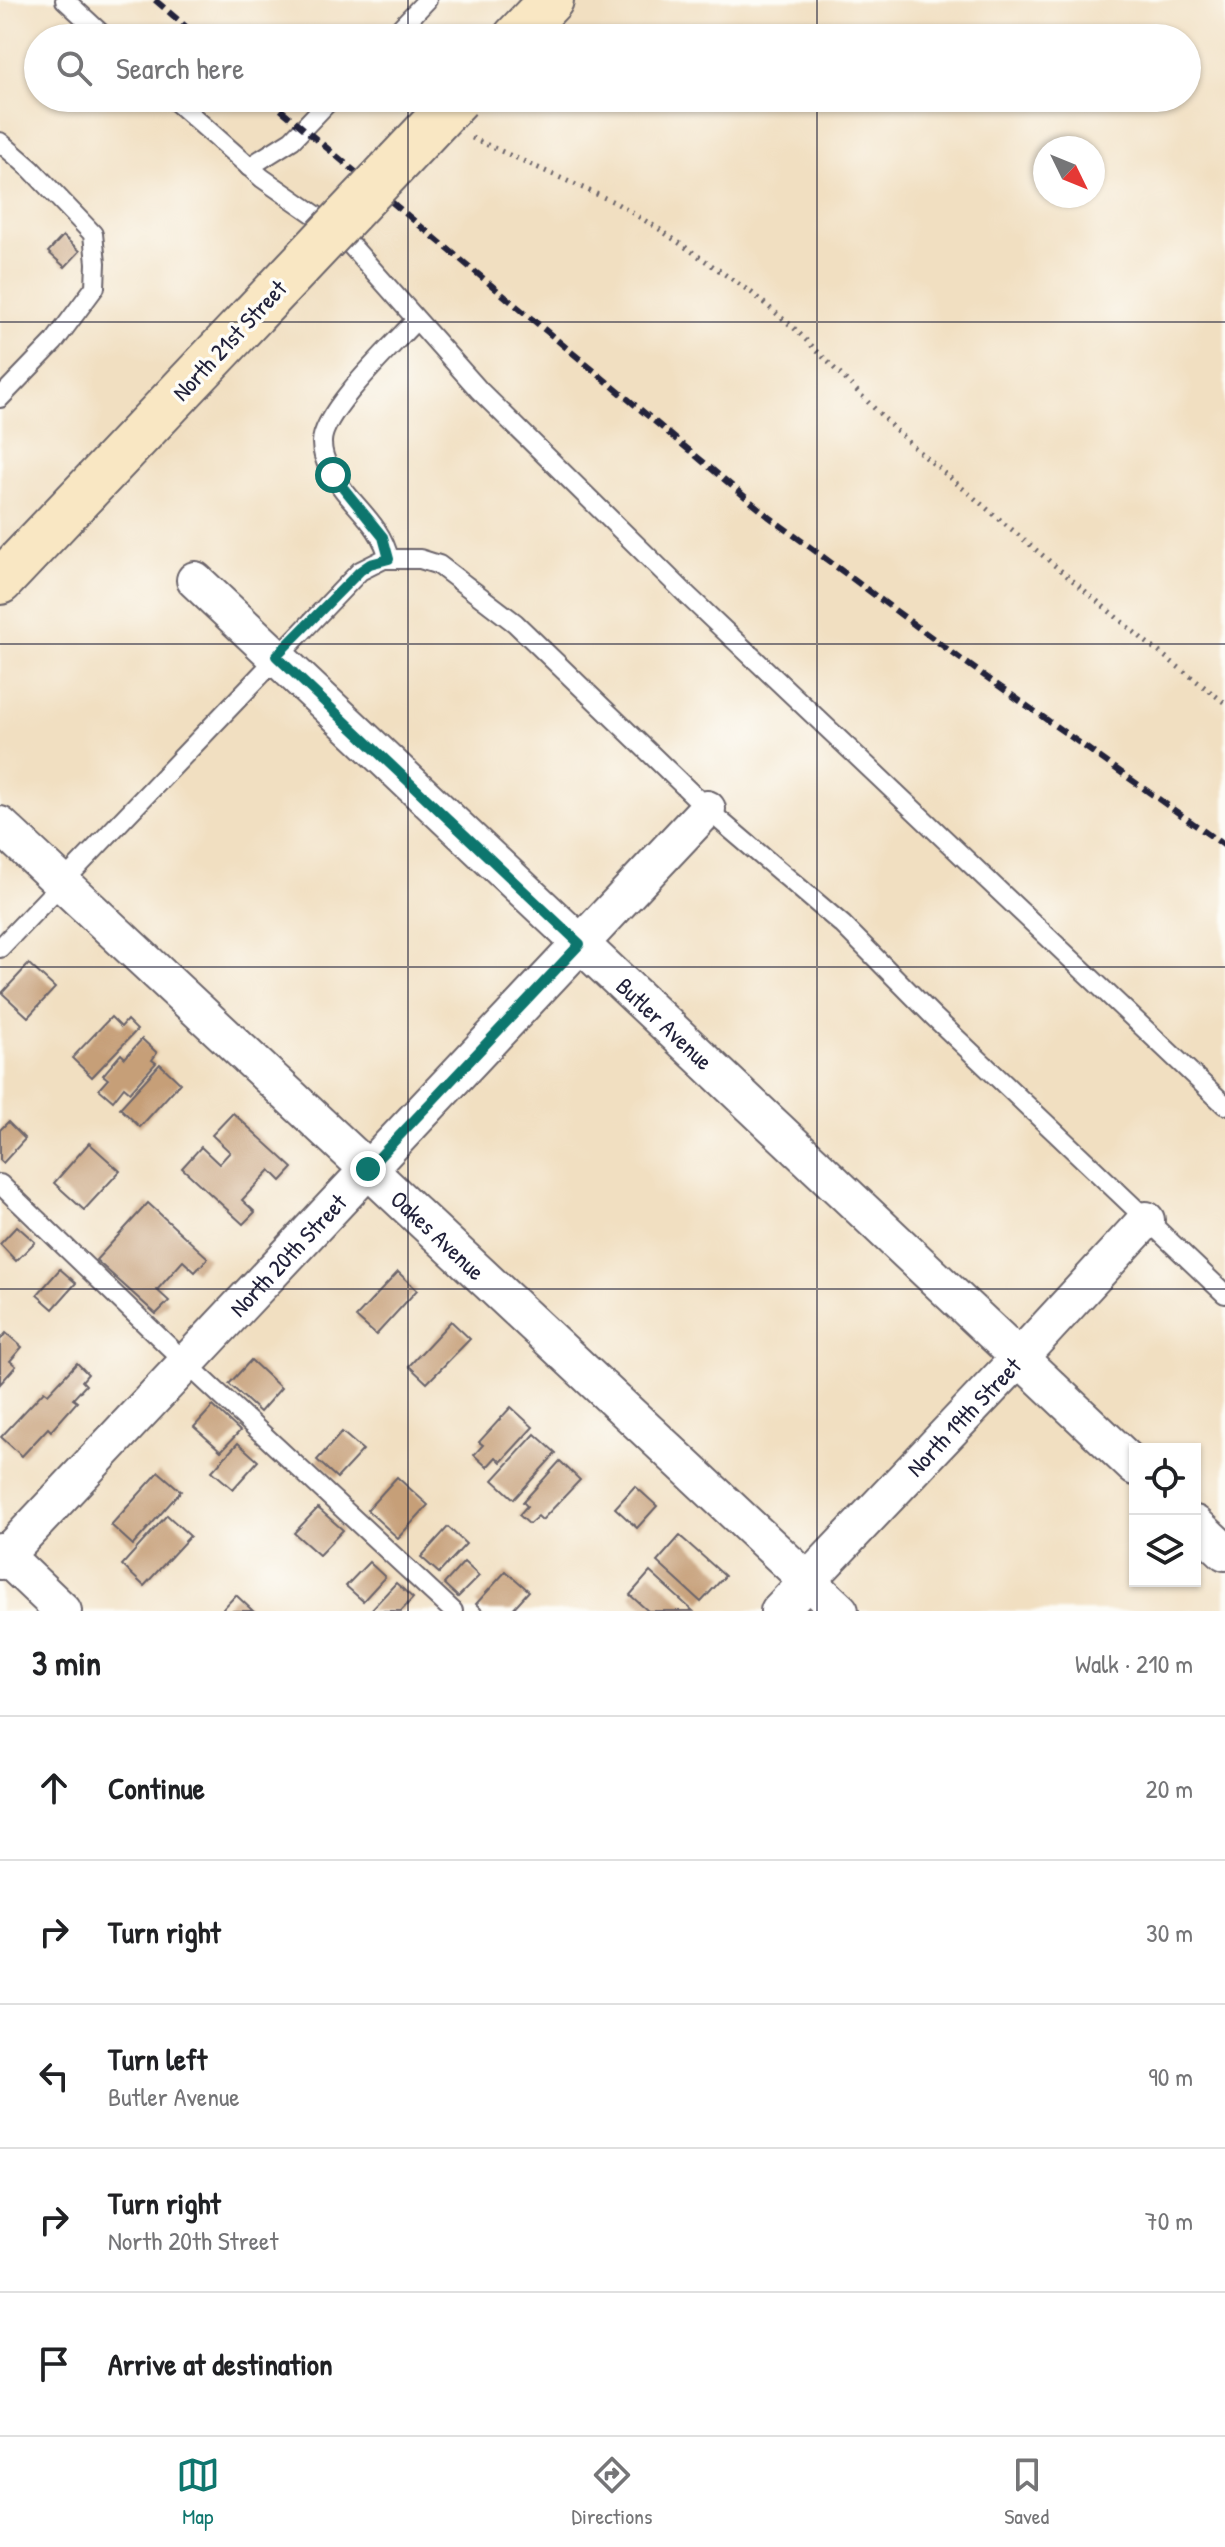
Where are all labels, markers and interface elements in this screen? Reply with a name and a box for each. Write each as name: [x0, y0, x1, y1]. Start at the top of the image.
search box: [24, 24, 1201, 112]
icon: search: [52, 46, 96, 90]
text: Search here: [116, 48, 244, 88]
north arrow: [1033, 136, 1105, 208]
street label: North 21st Street: [165, 272, 294, 407]
route start: [315, 457, 351, 493]
street label: Butler Avenue: [610, 970, 720, 1077]
route end: [350, 1151, 386, 1187]
street label: Oakes Avenue: [384, 1183, 492, 1287]
street label: North 20th Street: [222, 1186, 354, 1323]
street label: North 19th Street: [899, 1350, 1028, 1483]
map controls: [1129, 1443, 1201, 1587]
button: locate: [1129, 1443, 1201, 1515]
button: layers: [1129, 1515, 1201, 1587]
text: 3 min: [32, 1640, 101, 1686]
text: Walk · 210 m: [1075, 1646, 1193, 1681]
icon: ahead: [32, 1766, 76, 1810]
text: Continue: [108, 1768, 205, 1808]
text: 20 m: [1146, 1771, 1193, 1806]
icon: right: [32, 1910, 76, 1954]
text: Turn right: [108, 1912, 221, 1952]
text: 30 m: [1146, 1915, 1193, 1950]
text: Turn left: [108, 2039, 207, 2079]
icon: left: [32, 2054, 76, 2098]
text: 90 m: [1148, 2059, 1193, 2094]
text: Butler Avenue: [108, 2079, 240, 2114]
text: Turn right: [108, 2183, 221, 2223]
icon: right: [32, 2198, 76, 2242]
text: 70 m: [1145, 2203, 1193, 2238]
text: North 20th Street: [108, 2223, 278, 2258]
icon: arrive: [32, 2342, 76, 2386]
text: Arrive at destination: [108, 2344, 333, 2384]
tab: Map: [176, 2453, 220, 2531]
tab: Directions: [572, 2453, 653, 2531]
tab: Saved: [1004, 2453, 1049, 2531]

